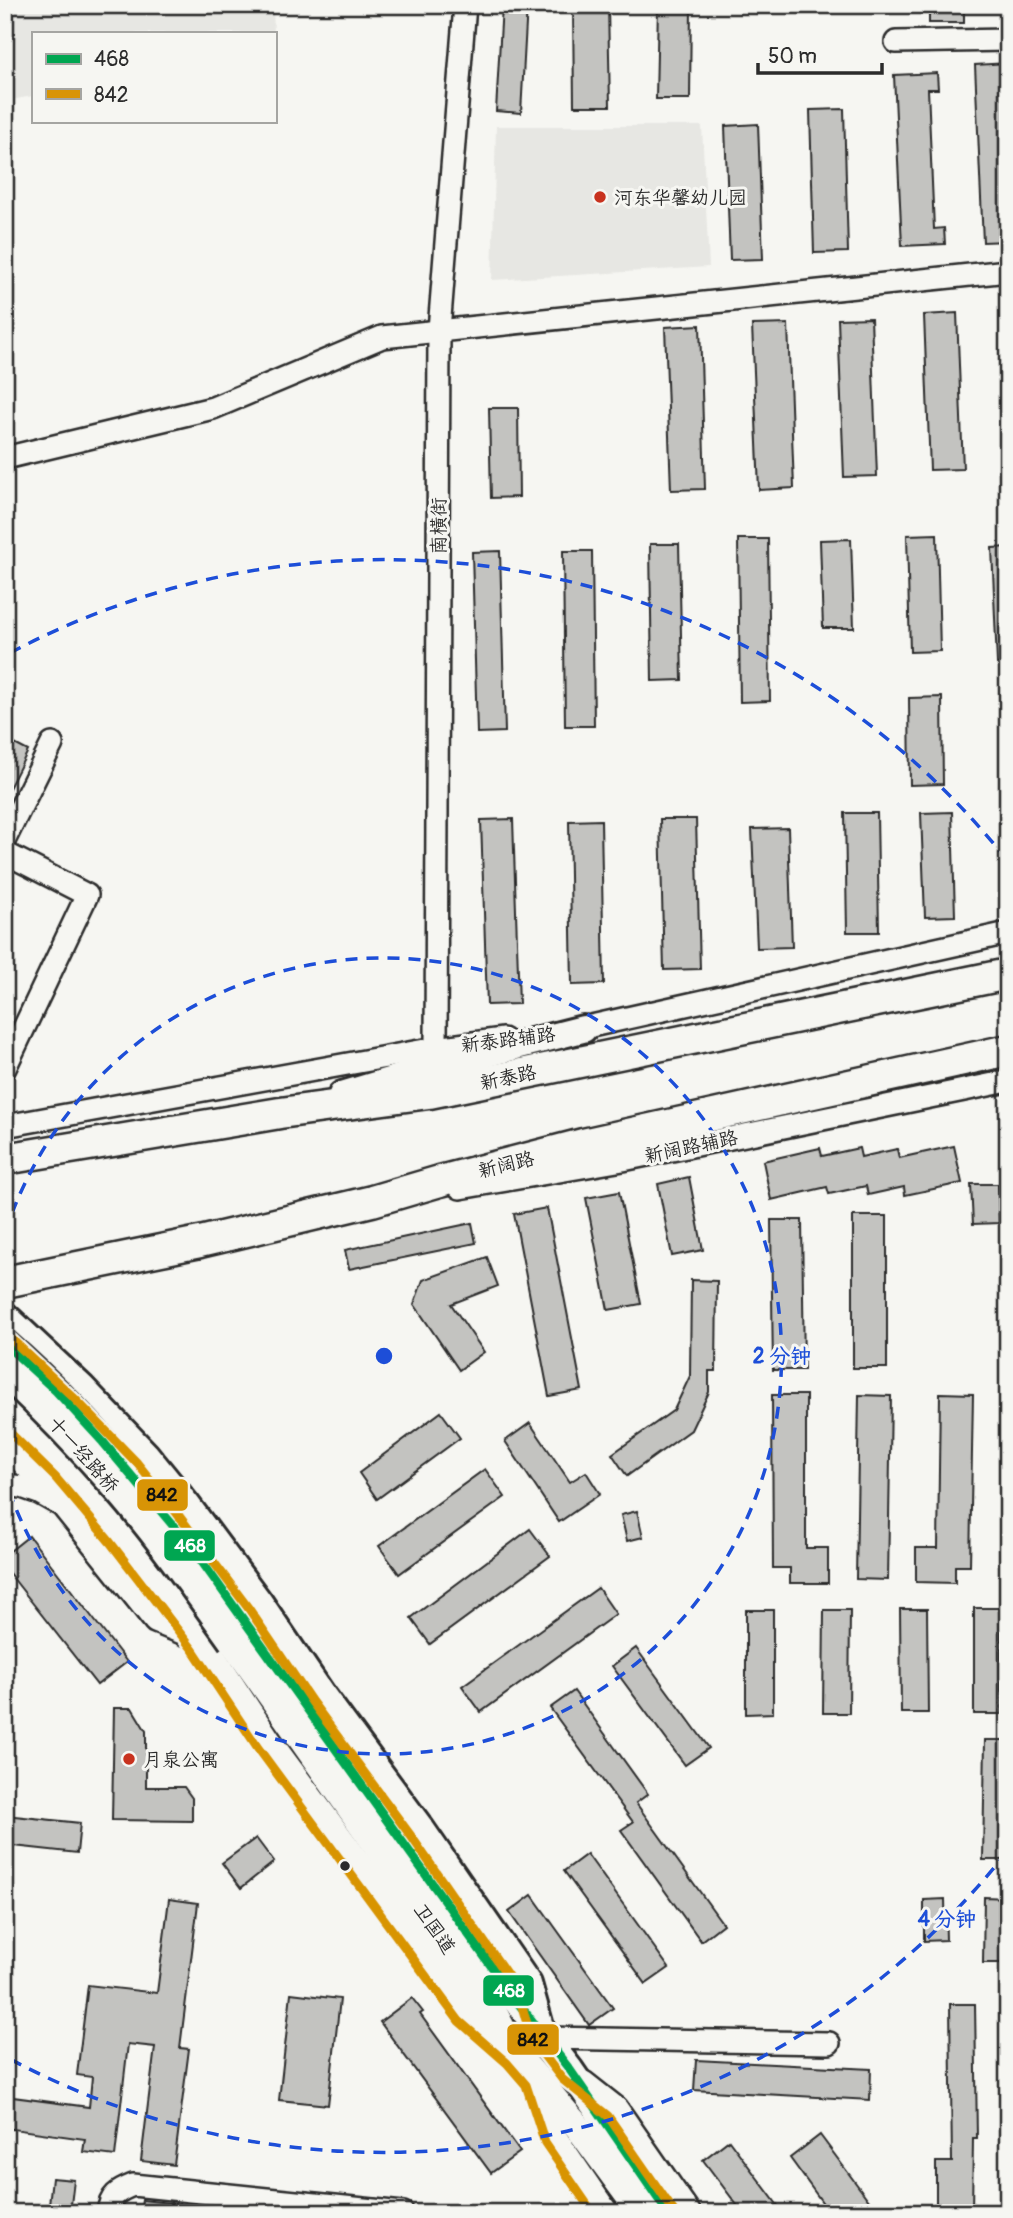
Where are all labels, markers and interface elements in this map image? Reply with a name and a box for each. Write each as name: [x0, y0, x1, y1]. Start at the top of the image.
legend: [32, 32, 276, 122]
scale bar: [758, 32, 882, 76]
text: 50 m: [768, 43, 817, 70]
text: 468: [94, 46, 129, 73]
text: 842: [94, 82, 129, 109]
place label: 河东华馨幼儿园: [614, 186, 747, 210]
marker: 河东华馨幼儿园: [592, 189, 608, 205]
street label: 南横街: [427, 497, 451, 555]
street label: 新泰路辅路: [460, 1022, 557, 1058]
street label: 新泰路: [478, 1060, 539, 1096]
street label: 新阔路辅路: [642, 1125, 740, 1169]
street label: 新阔路: [476, 1146, 537, 1184]
text: 2 分钟: [753, 1343, 811, 1370]
centre of rings: [372, 1344, 396, 1368]
street label: 十一经路桥: [43, 1411, 124, 1498]
line badge: 842: [136, 1478, 189, 1512]
text: 842: [146, 1483, 178, 1507]
line badge: 468: [163, 1529, 216, 1562]
text: 468: [174, 1534, 206, 1558]
place label: 月泉公寓: [143, 1748, 219, 1772]
marker: 月泉公寓: [121, 1751, 137, 1767]
unlabelled marker: [338, 1859, 352, 1873]
street label: 卫国道: [408, 1898, 460, 1959]
text: 4 分钟: [918, 1906, 976, 1933]
line badge: 468: [482, 1974, 535, 2007]
text: 468: [493, 1979, 525, 2003]
line badge: 842: [506, 2023, 560, 2056]
text: 842: [517, 2028, 549, 2052]

